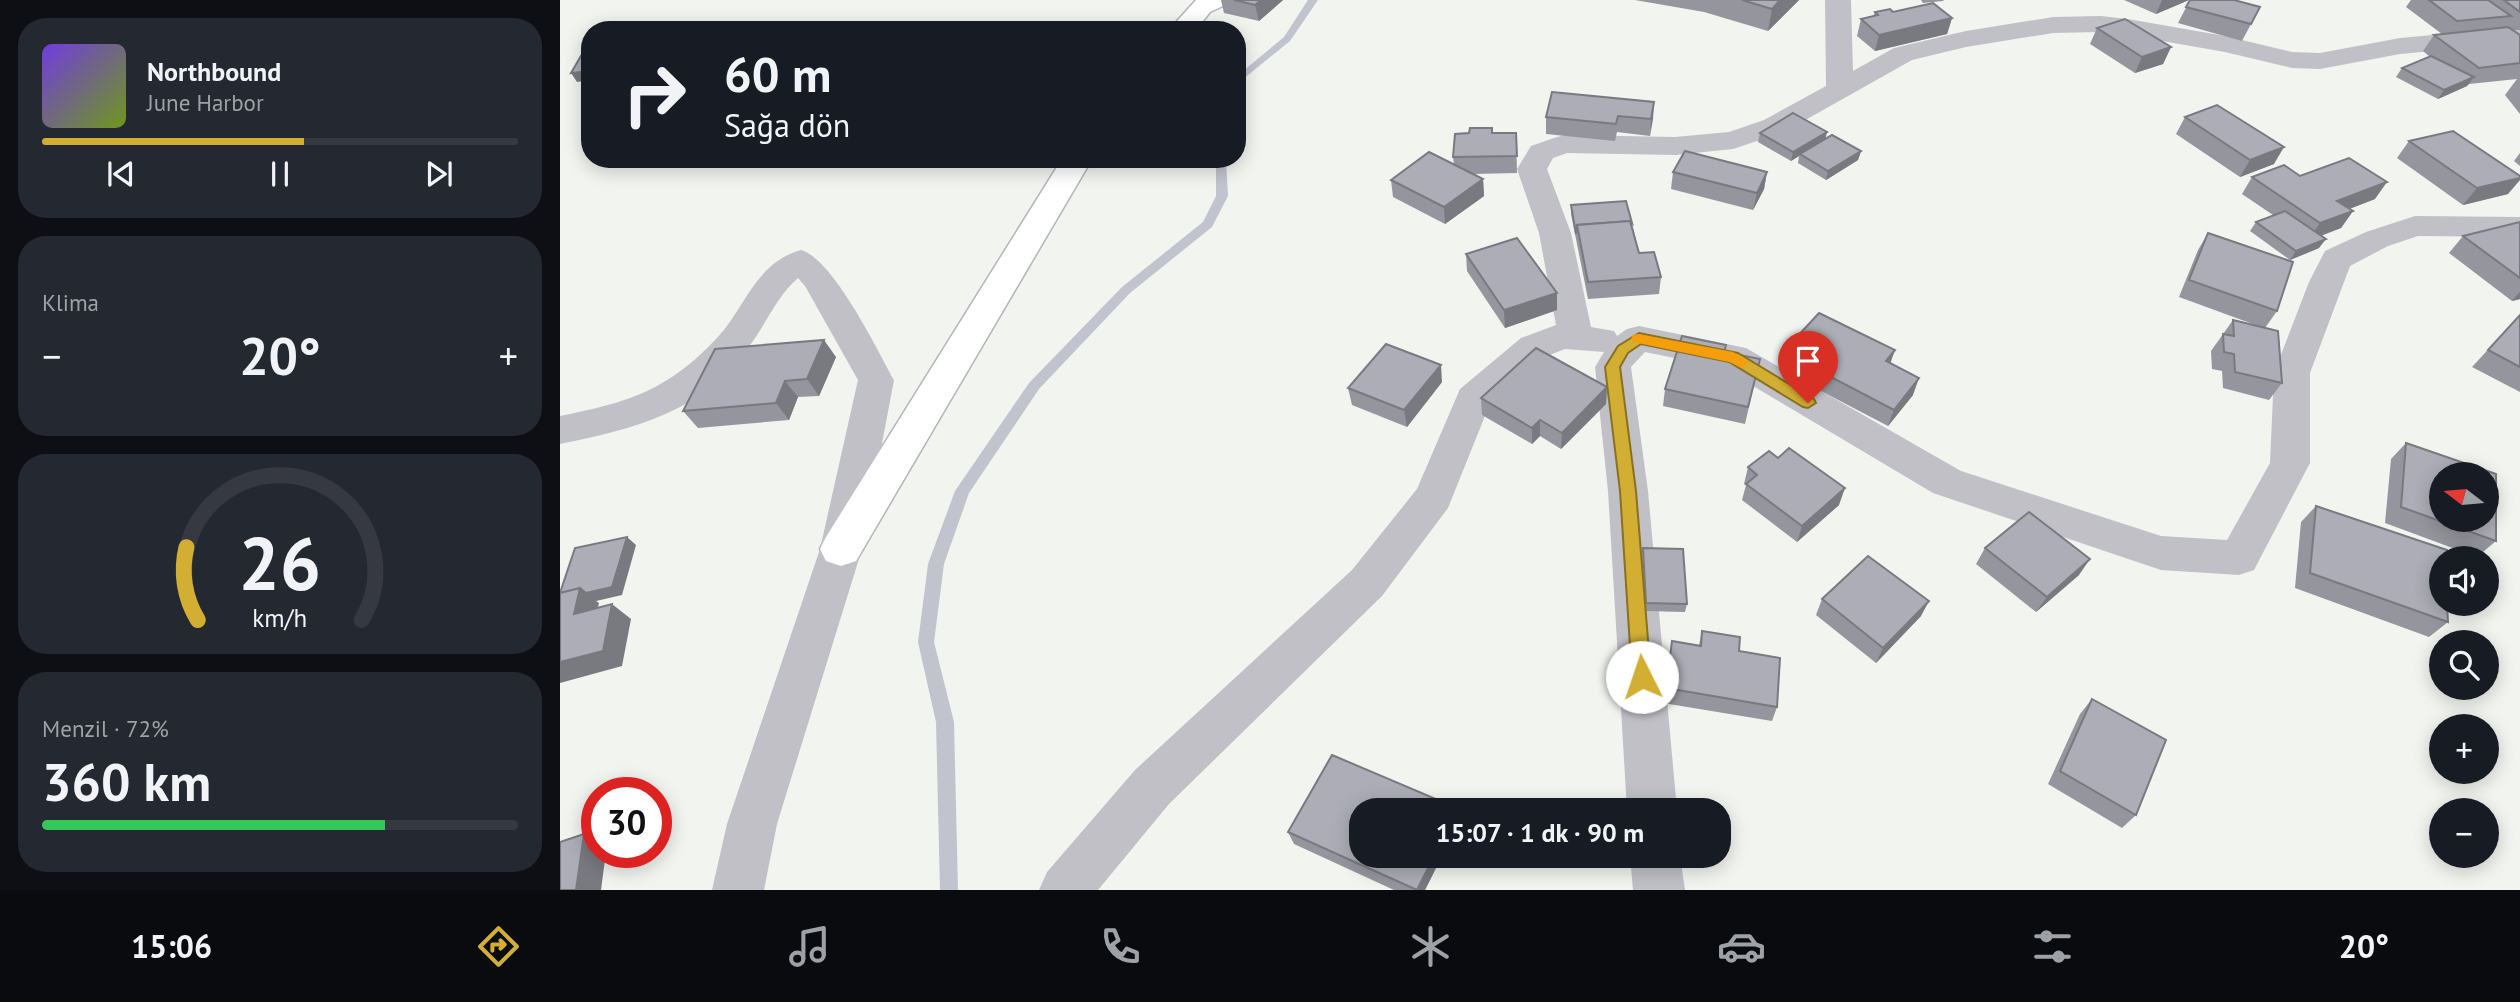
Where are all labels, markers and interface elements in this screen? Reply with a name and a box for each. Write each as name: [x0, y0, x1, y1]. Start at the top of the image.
text: 60 m: [724, 42, 831, 106]
icon: right: [609, 49, 700, 140]
text: Northbound: [147, 55, 281, 88]
text: June Harbor: [147, 88, 264, 117]
text: Sağa dön: [724, 104, 850, 146]
icon: previous: [102, 155, 140, 193]
icon: pause: [261, 155, 299, 193]
icon: next: [420, 155, 458, 193]
text: Klima: [42, 288, 99, 317]
text: 20°: [239, 322, 321, 389]
text: −: [42, 331, 61, 380]
text: +: [499, 331, 518, 380]
pin: [1778, 331, 1838, 403]
icon: arrive: [1789, 342, 1827, 380]
north arrow: [2429, 462, 2499, 532]
map controls: [2429, 462, 2499, 868]
text: 26: [239, 516, 321, 610]
button: sound: [2429, 546, 2499, 616]
text: km/h: [253, 602, 307, 634]
button: search: [2429, 630, 2499, 700]
position arrow: [1605, 640, 1679, 714]
text: Menzil · 72%: [42, 714, 169, 743]
button: +: [2429, 714, 2499, 784]
text: 360 km: [42, 748, 211, 815]
speed limit sign: 30: [581, 777, 672, 868]
button: −: [2429, 798, 2499, 868]
text: 15:07 · 1 dk · 90 m: [1436, 816, 1644, 849]
icon: directions: [474, 922, 523, 971]
icon: music: [785, 922, 834, 971]
icon: phone: [1096, 922, 1145, 971]
icon: climate: [1406, 922, 1455, 971]
icon: car: [1717, 922, 1766, 971]
icon: filters: [2028, 922, 2077, 971]
text: 15:06: [131, 925, 212, 967]
text: 20°: [2339, 925, 2389, 967]

